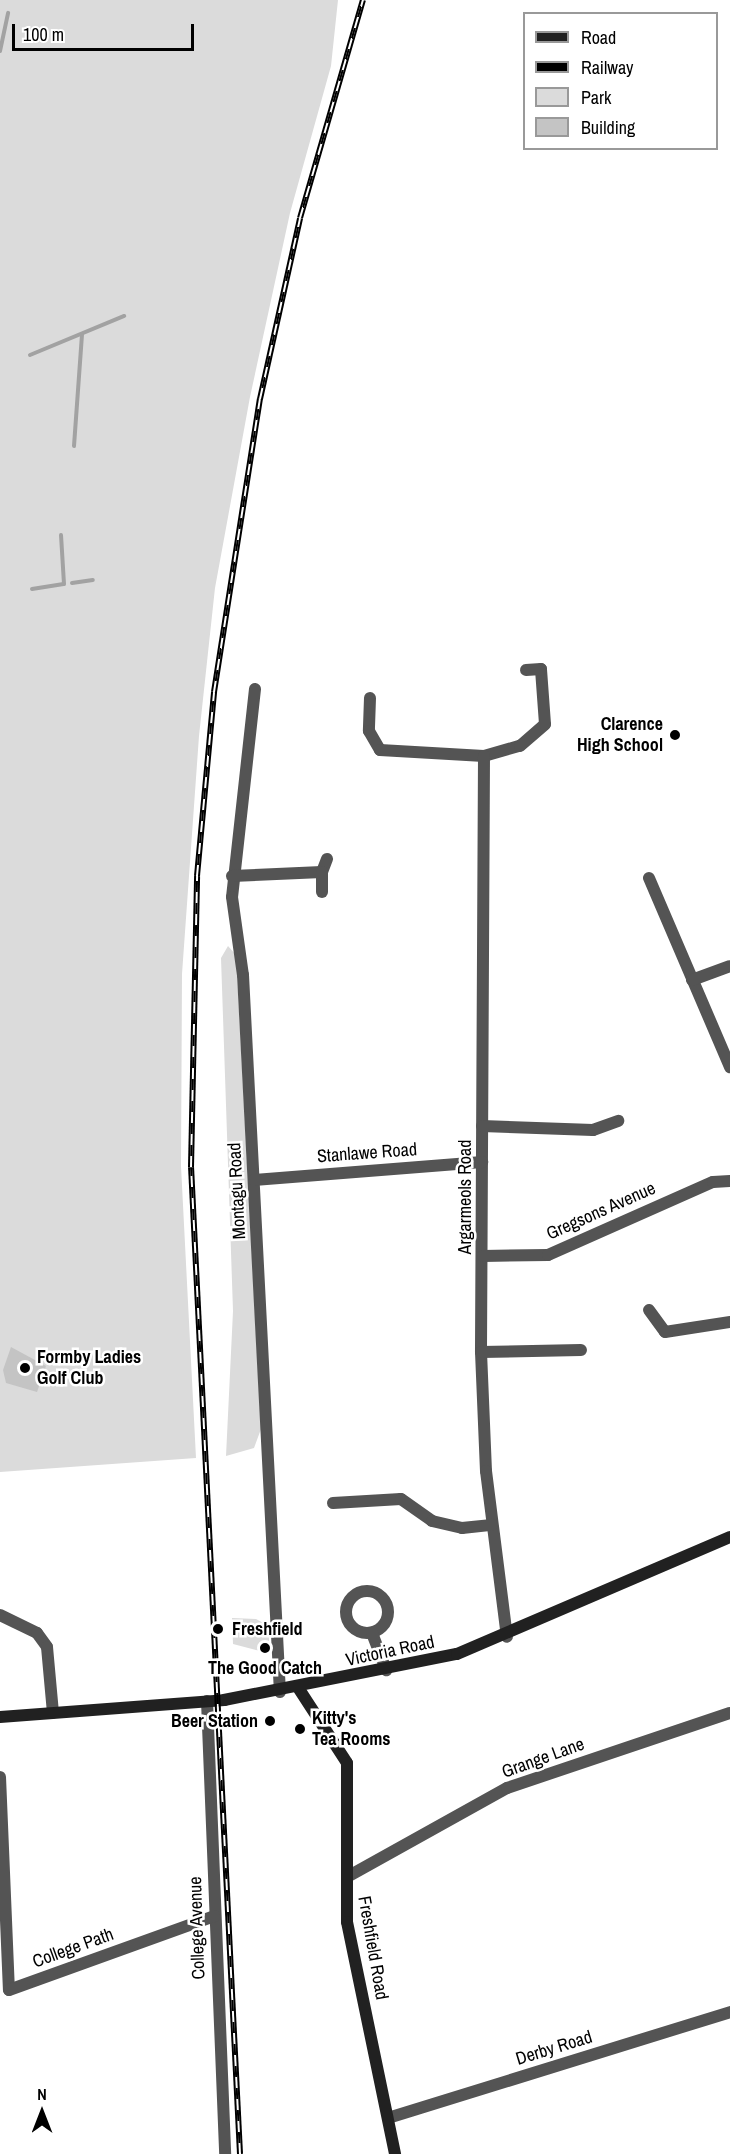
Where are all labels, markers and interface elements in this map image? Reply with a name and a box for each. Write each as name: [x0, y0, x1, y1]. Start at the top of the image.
scale bar: [15, 12, 196, 50]
legend: [523, 12, 718, 150]
text: 100 m: [23, 22, 64, 47]
text: Road: [581, 25, 616, 50]
text: Railway: [581, 55, 634, 80]
text: Park: [581, 85, 611, 110]
text: Building: [581, 115, 635, 140]
place label: Clarence High School: [577, 714, 663, 756]
marker: Clarence High School: [668, 728, 682, 742]
street label: Stanlawe Road: [316, 1139, 418, 1167]
street label: Argarmeols Road: [454, 1140, 476, 1254]
street label: Montagu Road: [224, 1142, 250, 1240]
street label: Gregsons Avenue: [543, 1177, 659, 1245]
place label: Formby Ladies Golf Club: [37, 1347, 141, 1390]
marker: Formby Ladies Golf Club: [18, 1361, 32, 1375]
place label: Freshfield: [232, 1618, 303, 1640]
marker: Freshfield: [209, 1620, 227, 1638]
street label: Victoria Road: [344, 1631, 436, 1671]
marker: The Good Catch: [258, 1641, 272, 1655]
place label: The Good Catch: [208, 1657, 322, 1679]
place label: Kitty's Tea Rooms: [312, 1708, 390, 1750]
place label: Beer Station: [171, 1710, 258, 1732]
marker: Beer Station: [263, 1714, 277, 1728]
marker: Kitty's Tea Rooms: [293, 1722, 307, 1736]
street label: Grange Lane: [499, 1733, 587, 1783]
street label: College Avenue: [184, 1876, 210, 1980]
street label: Freshfield Road: [353, 1894, 393, 2002]
street label: College Path: [30, 1923, 116, 1973]
street label: Derby Road: [513, 2026, 595, 2070]
north arrow: [12, 2082, 72, 2142]
text: N: [37, 2083, 47, 2105]

